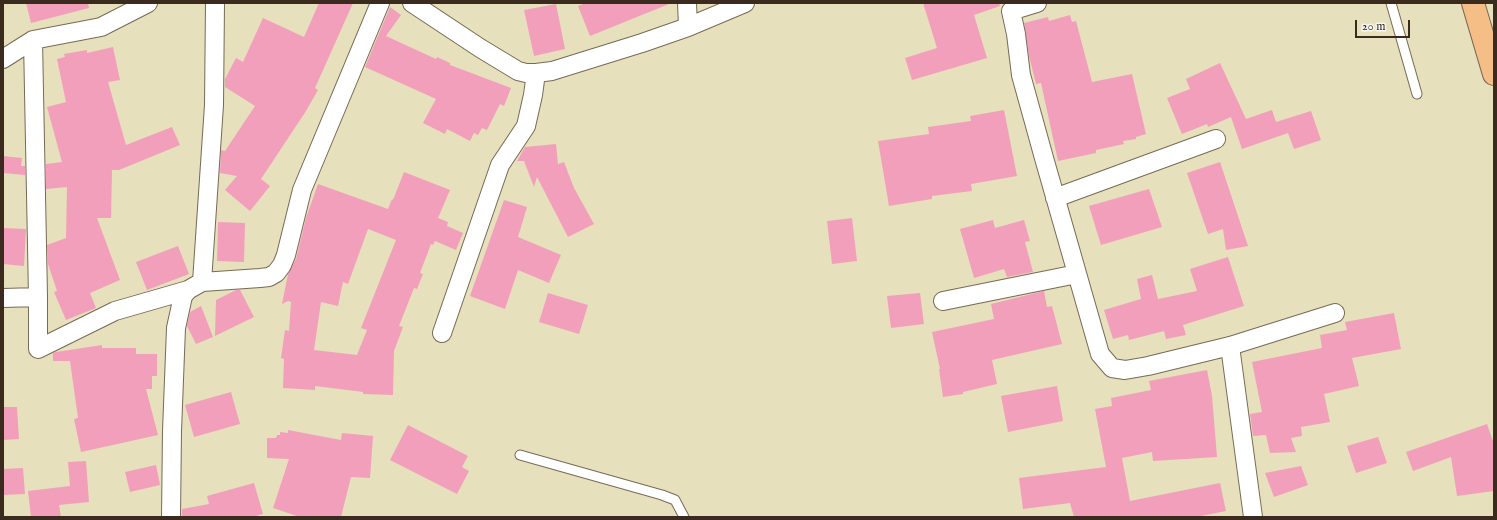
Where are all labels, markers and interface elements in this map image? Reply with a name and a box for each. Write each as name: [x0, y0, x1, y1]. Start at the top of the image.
scale bar: [1357, 12, 1412, 38]
text: 20 m: [1362, 19, 1385, 34]

